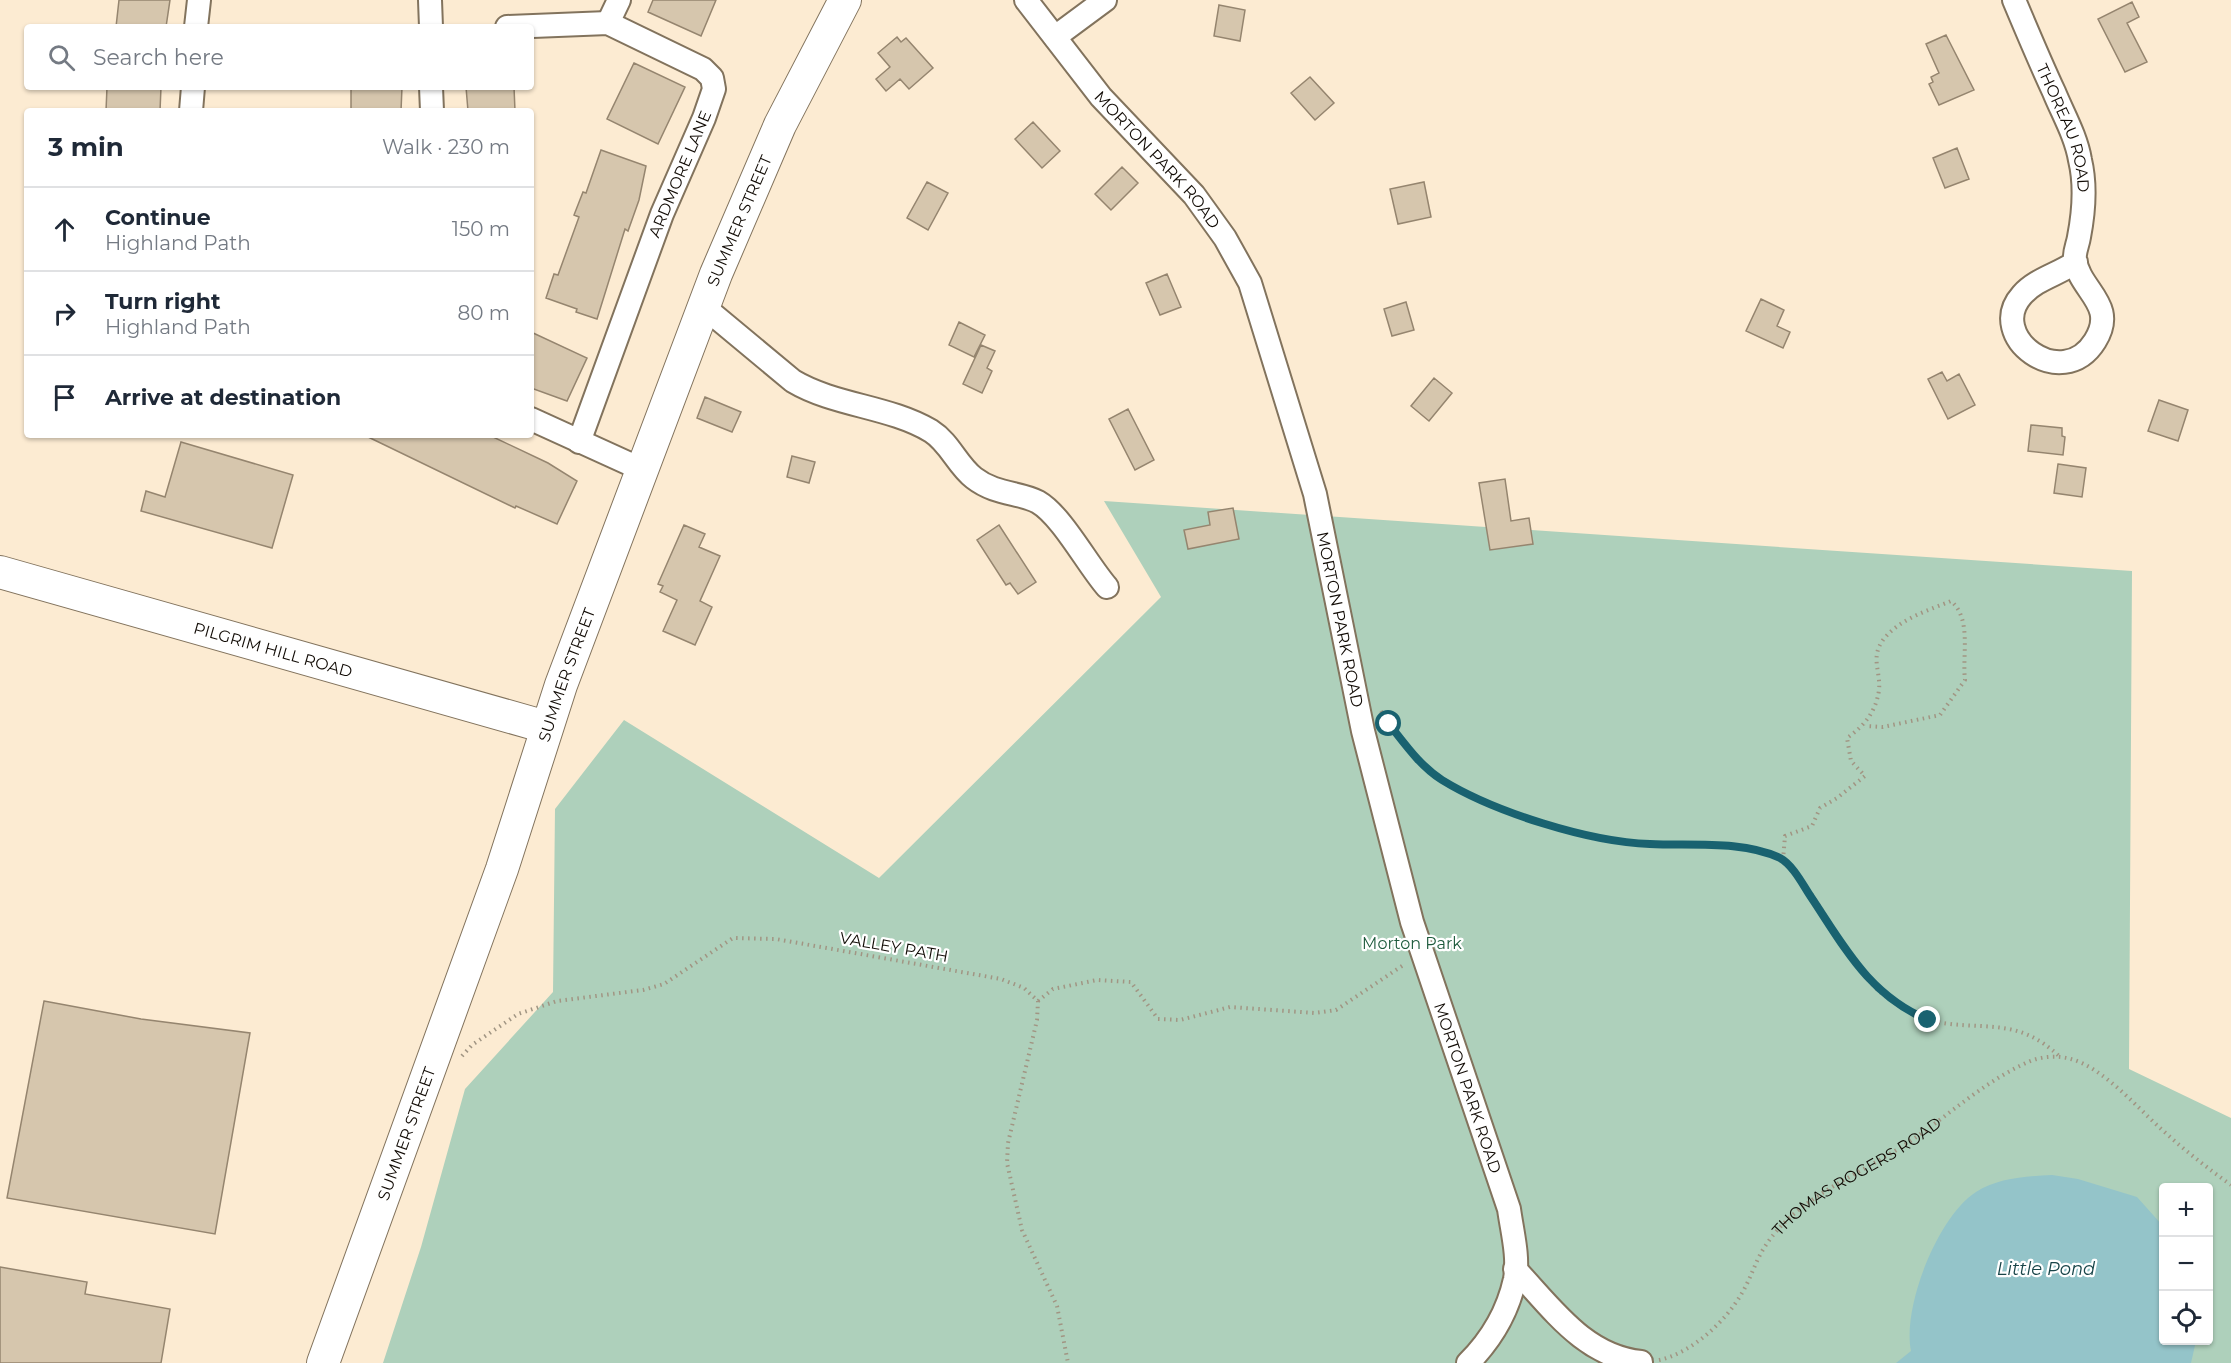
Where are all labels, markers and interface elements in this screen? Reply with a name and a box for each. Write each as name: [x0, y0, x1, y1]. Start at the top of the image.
search box: [24, 24, 534, 90]
icon: search: [45, 41, 78, 74]
text: Search here: [93, 44, 224, 71]
street label: THOREAU ROAD: [2033, 61, 2093, 193]
street label: MORTON PARK ROAD: [1091, 87, 1224, 232]
street label: ARDMORE LANE: [645, 108, 715, 240]
text: 3 min: [48, 131, 124, 163]
text: Walk · 230 m: [382, 135, 510, 159]
street label: SUMMER STREET: [703, 152, 776, 289]
text: Continue: [105, 204, 211, 231]
icon: ahead: [48, 213, 81, 246]
text: 150 m: [452, 217, 510, 241]
text: Highland Path: [105, 231, 251, 255]
text: Turn right: [105, 288, 220, 315]
icon: right: [48, 297, 81, 330]
text: 80 m: [458, 301, 510, 325]
text: Highland Path: [105, 315, 251, 339]
icon: arrive: [48, 381, 81, 414]
text: Arrive at destination: [105, 384, 341, 411]
street label: MORTON PARK ROAD: [1313, 530, 1367, 709]
street label: SUMMER STREET: [534, 604, 599, 744]
street label: PILGRIM HILL ROAD: [192, 618, 355, 681]
route start: [1375, 710, 1401, 736]
street label: VALLEY PATH: [838, 928, 950, 966]
park label: Morton Park: [1362, 934, 1462, 953]
street label: MORTON PARK ROAD: [1430, 1000, 1506, 1176]
route end: [1914, 1006, 1940, 1032]
street label: SUMMER STREET: [373, 1063, 439, 1203]
street label: THOMAS ROGERS ROAD: [1768, 1113, 1945, 1239]
map controls: [2159, 1183, 2213, 1345]
button: +: [2159, 1183, 2213, 1237]
button: −: [2159, 1237, 2213, 1291]
water label: Little Pond: [1997, 1258, 2096, 1280]
button: locate: [2159, 1291, 2213, 1345]

